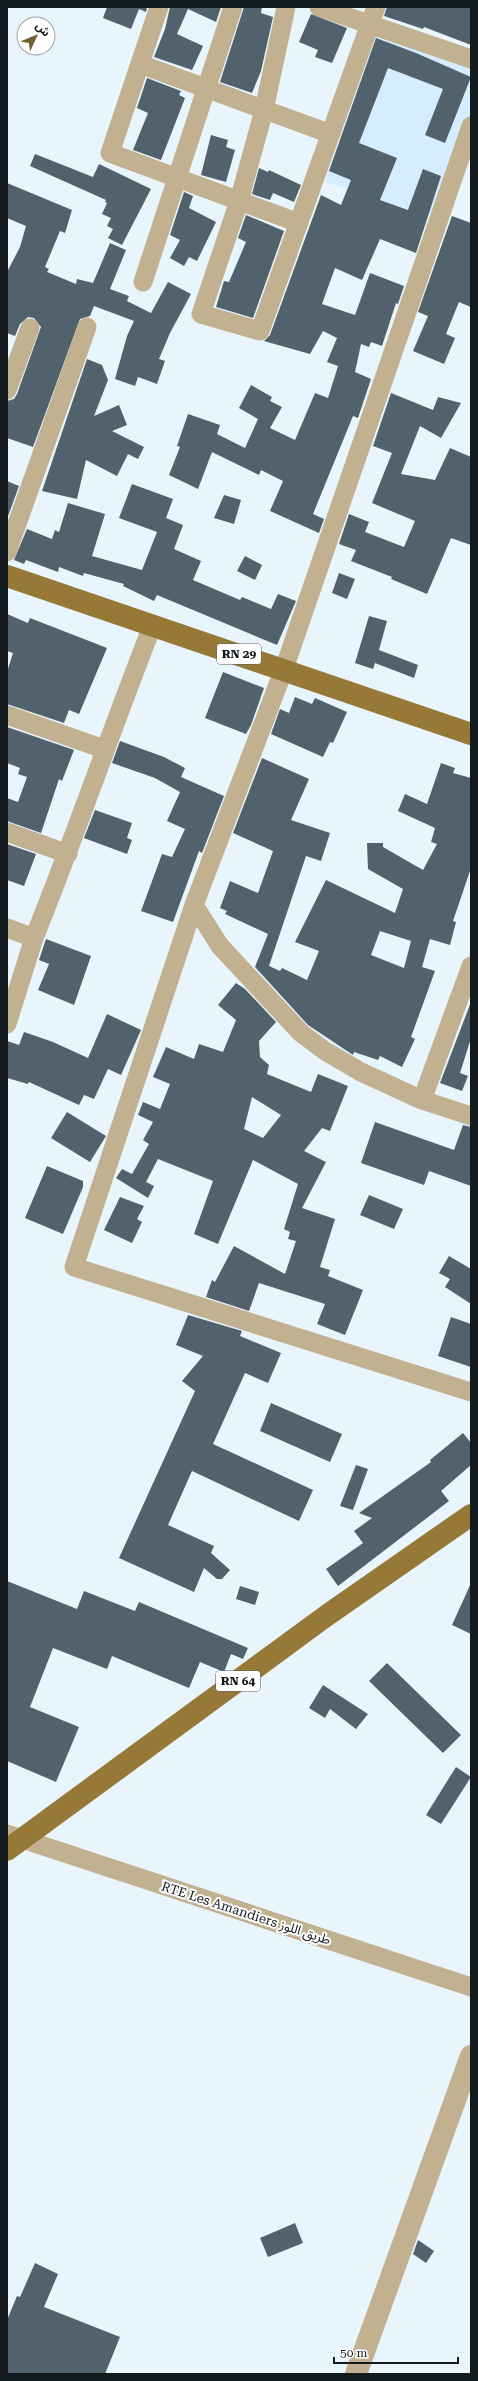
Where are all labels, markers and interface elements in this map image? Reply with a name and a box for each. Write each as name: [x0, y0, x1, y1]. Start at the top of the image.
north arrow: [16, 16, 56, 56]
text: ش: [33, 19, 53, 39]
road number: RN 29: [217, 644, 261, 664]
road number: RN 64: [216, 1671, 260, 1691]
street label: RTE Les Amandiers طريق اللوز: [159, 1878, 333, 1949]
scale bar: [334, 2339, 458, 2365]
text: 50 m: [340, 2346, 367, 2360]

